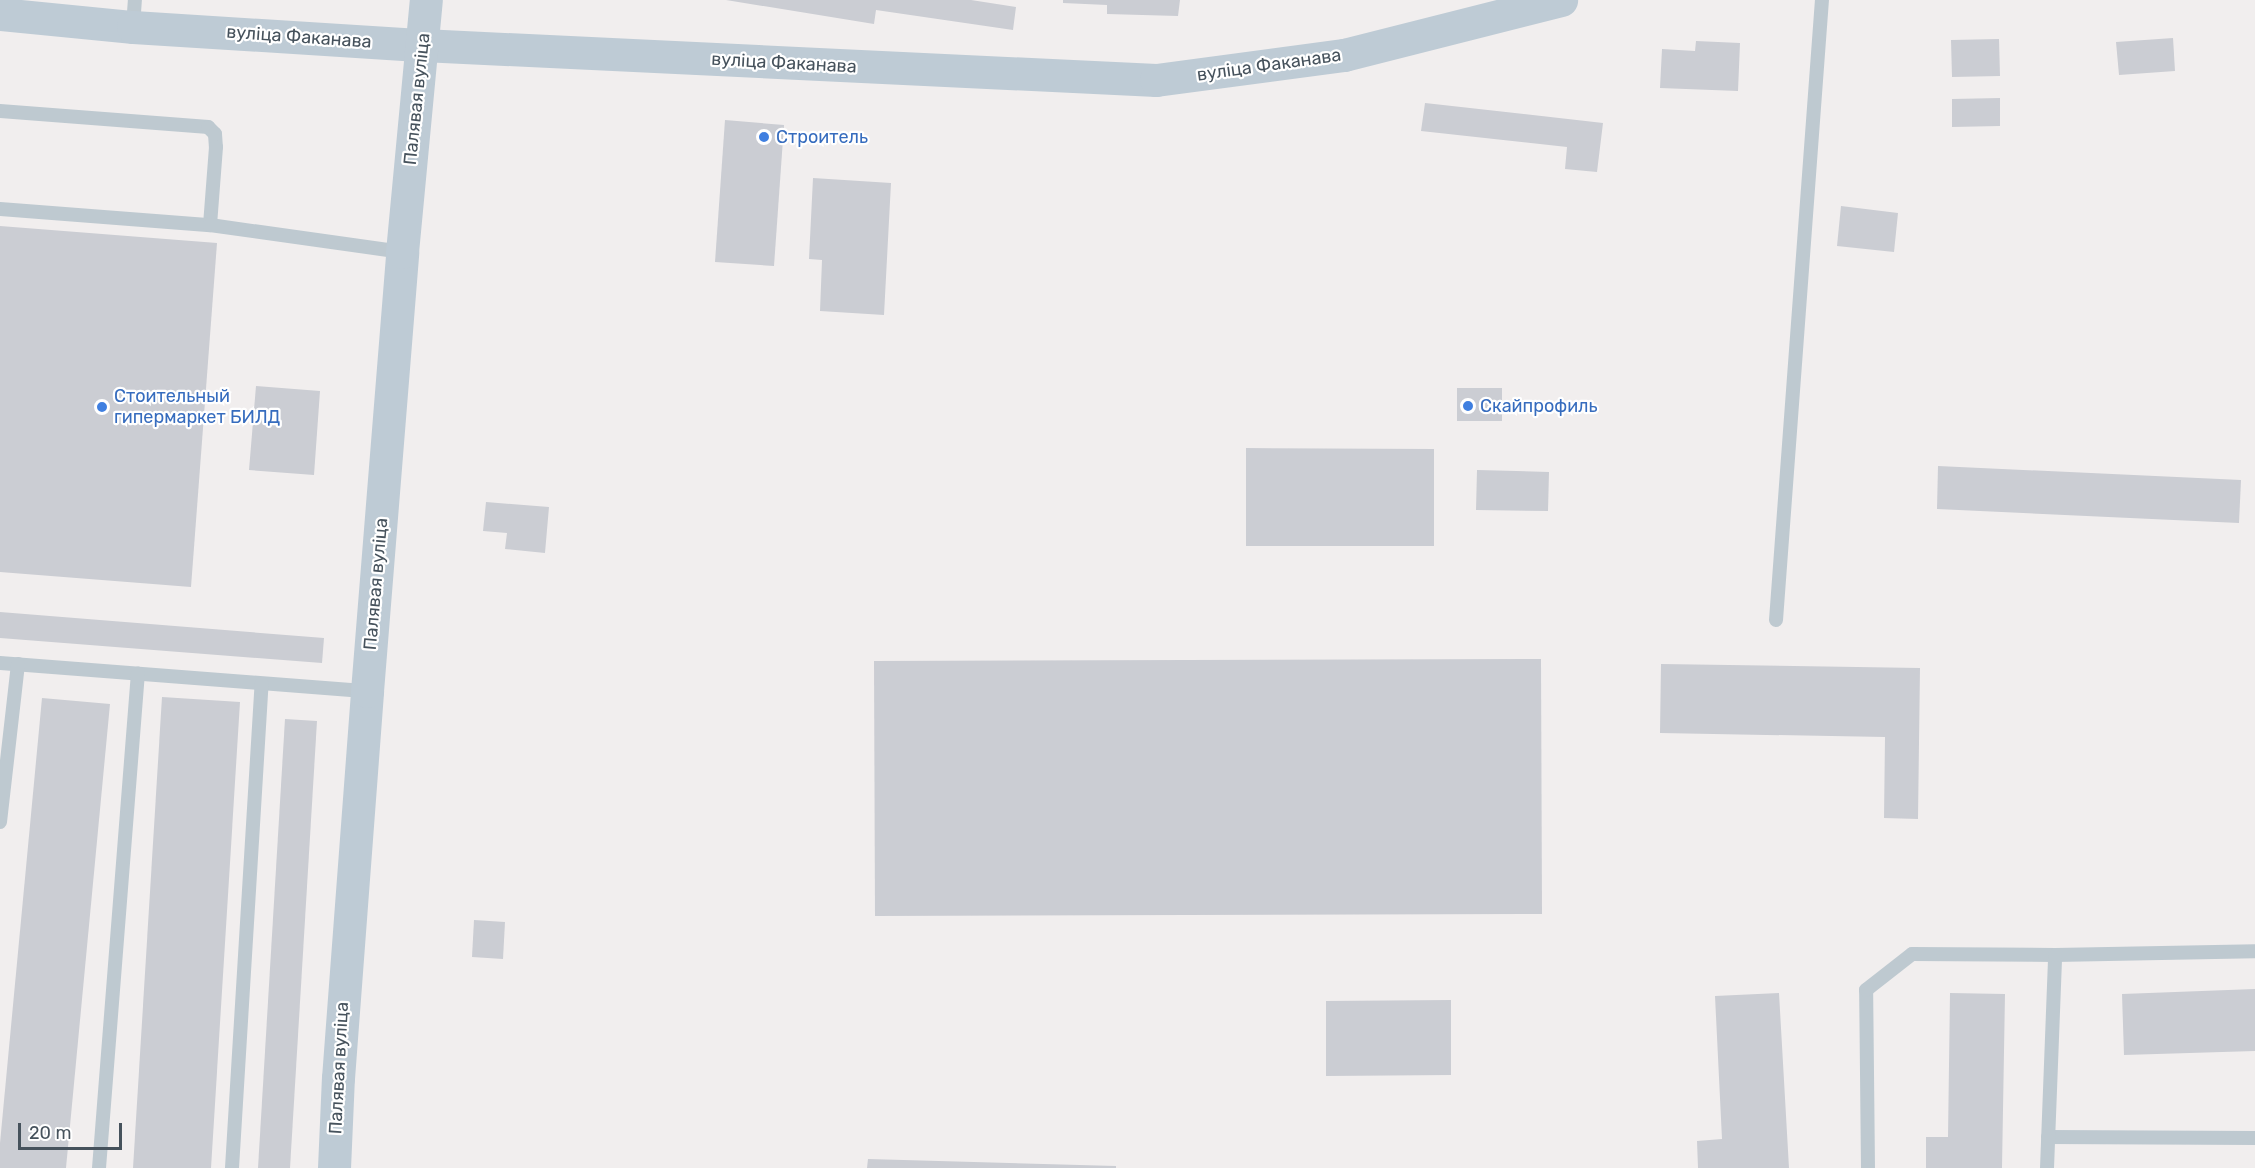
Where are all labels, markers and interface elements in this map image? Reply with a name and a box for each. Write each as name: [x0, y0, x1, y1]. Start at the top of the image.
street label: вуліца Факанава: [226, 21, 372, 53]
street label: Палявая вуліца: [399, 32, 435, 166]
street label: вуліца Факанава: [1195, 44, 1343, 86]
street label: вуліца Факанава: [711, 48, 857, 78]
place label: Строитель: [776, 126, 868, 148]
marker: Строитель: [757, 130, 771, 144]
place label: Стоительный гипермаркет БИЛД: [114, 386, 280, 428]
place label: Скайпрофиль: [1480, 395, 1598, 417]
marker: Скайпрофиль: [1461, 399, 1475, 413]
marker: Стоительный гипермаркет БИЛД: [95, 400, 109, 414]
street label: Палявая вуліца: [359, 517, 393, 651]
street label: Палявая вуліца: [325, 1001, 353, 1135]
scale bar: [21, 1111, 124, 1149]
text: 20 m: [29, 1122, 71, 1144]

